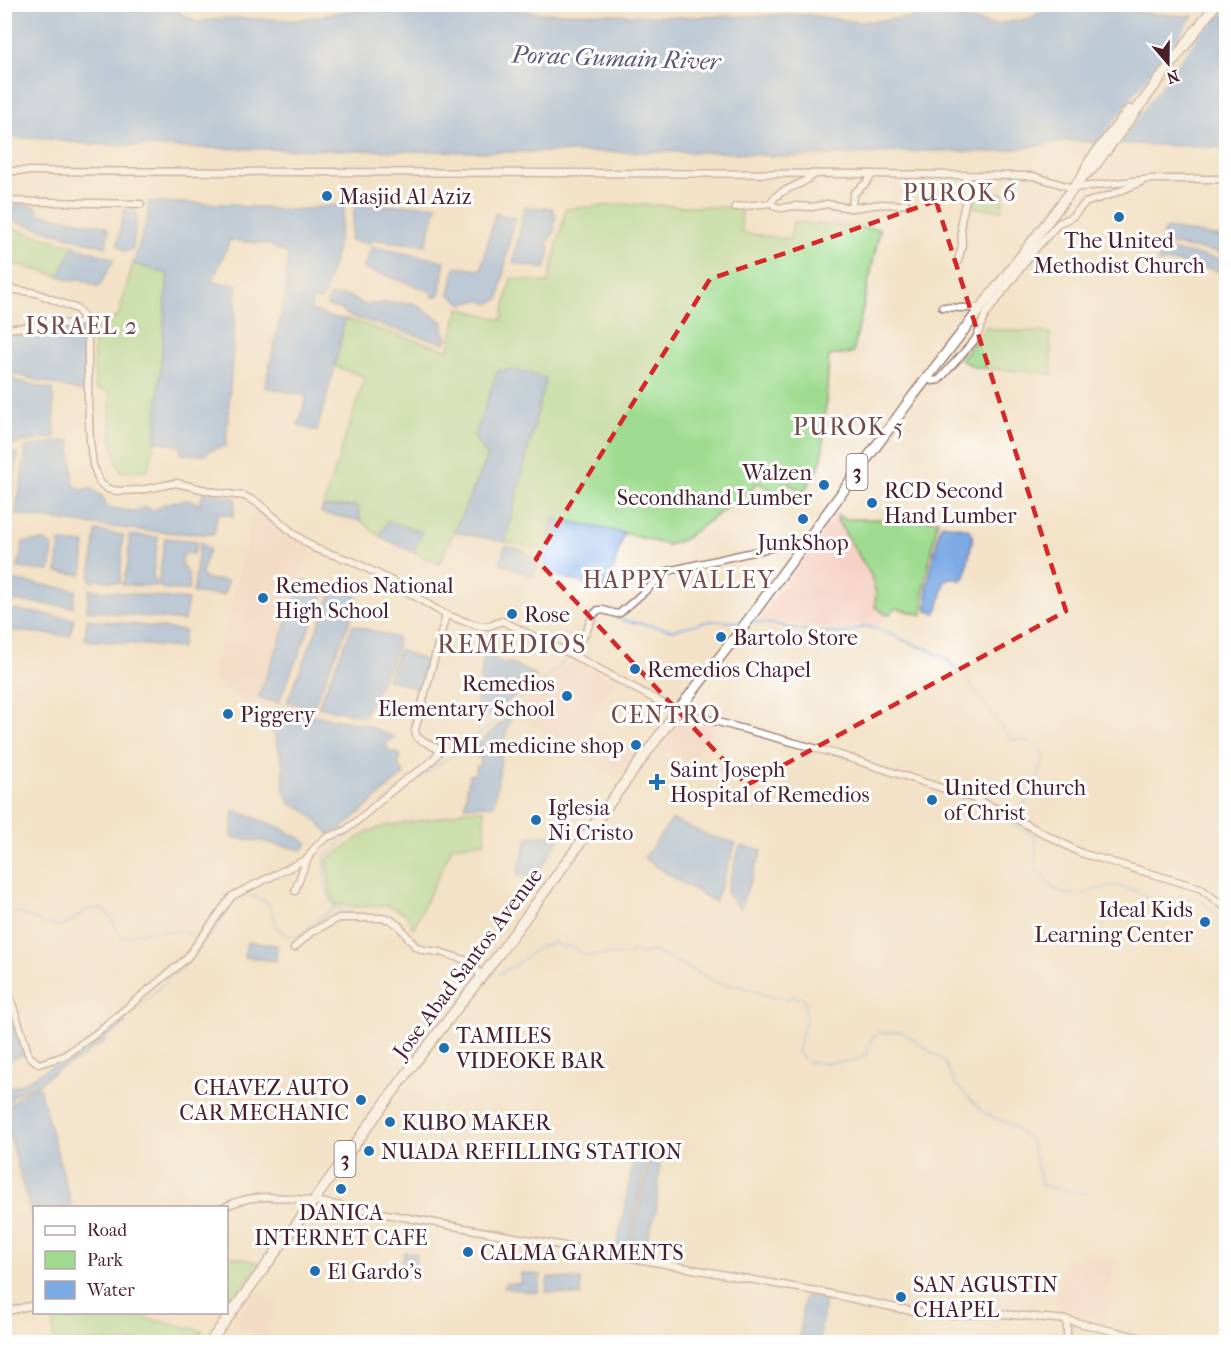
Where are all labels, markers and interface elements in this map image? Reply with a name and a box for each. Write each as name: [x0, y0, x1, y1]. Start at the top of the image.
north arrow: [1138, 33, 1198, 93]
water label: Porac Gumain River: [510, 40, 723, 76]
text: N: [1163, 66, 1182, 88]
district label: PUROK 6: [903, 179, 1017, 207]
place label: Masjid Al Aziz: [339, 184, 472, 210]
marker: Masjid Al Aziz: [320, 189, 334, 203]
marker: The United Methodist Church: [1112, 210, 1126, 224]
place label: The United Methodist Church: [1033, 228, 1206, 279]
district label: ISRAEL 2: [25, 312, 139, 340]
district label: PUROK 5: [793, 413, 905, 441]
road number: 3: [846, 454, 868, 490]
place label: Walzen Secondhand Lumber: [617, 460, 813, 511]
marker: Walzen Secondhand Lumber: [817, 478, 831, 492]
place label: RCD Second Hand Lumber: [884, 478, 1017, 529]
marker: RCD Second Hand Lumber: [865, 496, 879, 510]
marker: JunkShop: [796, 512, 810, 526]
place label: JunkShop: [755, 530, 849, 556]
district label: HAPPY VALLEY: [583, 566, 775, 594]
place label: Remedios National High School: [275, 573, 454, 624]
marker: Remedios National High School: [256, 591, 270, 605]
place label: Rose: [524, 602, 570, 628]
marker: Rose: [505, 607, 519, 621]
place label: Bartolo Store: [733, 625, 858, 651]
district label: REMEDIOS: [437, 629, 587, 660]
marker: Bartolo Store: [714, 630, 728, 644]
place label: Remedios Chapel: [647, 657, 811, 683]
marker: Remedios Chapel: [628, 662, 642, 676]
place label: Remedios Elementary School: [378, 671, 555, 722]
marker: Remedios Elementary School: [560, 689, 574, 703]
district label: CENTRO: [611, 701, 721, 729]
place label: Piggery: [240, 702, 316, 728]
marker: Piggery: [221, 707, 235, 721]
place label: TML medicine shop: [436, 733, 624, 759]
marker: TML medicine shop: [629, 738, 643, 752]
place label: Saint Joseph Hospital of Remedios: [670, 757, 870, 808]
marker: Saint Joseph Hospital of Remedios: [648, 773, 666, 791]
place label: United Church of Christ: [944, 775, 1087, 826]
marker: United Church of Christ: [925, 793, 939, 807]
place label: Iglesia Ni Cristo: [548, 795, 633, 846]
marker: Iglesia Ni Cristo: [529, 813, 543, 827]
street label: Jose Abad Santos Avenue: [386, 863, 548, 1066]
place label: Ideal Kids Learning Center: [1034, 897, 1194, 948]
marker: Ideal Kids Learning Center: [1198, 915, 1212, 929]
place label: TAMILES VIDEOKE BAR: [455, 1023, 606, 1074]
marker: TAMILES VIDEOKE BAR: [437, 1041, 451, 1055]
place label: CHAVEZ AUTO CAR MECHANIC: [179, 1075, 349, 1126]
marker: CHAVEZ AUTO CAR MECHANIC: [354, 1093, 368, 1107]
place label: KUBO MAKER: [402, 1110, 552, 1136]
marker: KUBO MAKER: [383, 1115, 397, 1129]
place label: NUADA REFILLING STATION: [381, 1139, 683, 1165]
road number: 3: [334, 1141, 356, 1177]
marker: NUADA REFILLING STATION: [362, 1144, 376, 1158]
marker: DANICA INTERNET CAFE: [334, 1182, 348, 1196]
place label: DANICA INTERNET CAFE: [254, 1200, 428, 1251]
legend: [33, 1206, 228, 1314]
text: Road: [87, 1220, 127, 1241]
place label: CALMA GARMENTS: [480, 1240, 684, 1266]
marker: CALMA GARMENTS: [461, 1245, 475, 1259]
text: Park: [87, 1250, 124, 1271]
place label: El Gardo's: [327, 1259, 422, 1285]
marker: El Gardo's: [308, 1264, 322, 1278]
place label: SAN AGUSTIN CHAPEL: [913, 1272, 1058, 1323]
text: Water: [86, 1280, 135, 1301]
marker: SAN AGUSTIN CHAPEL: [894, 1290, 908, 1304]

